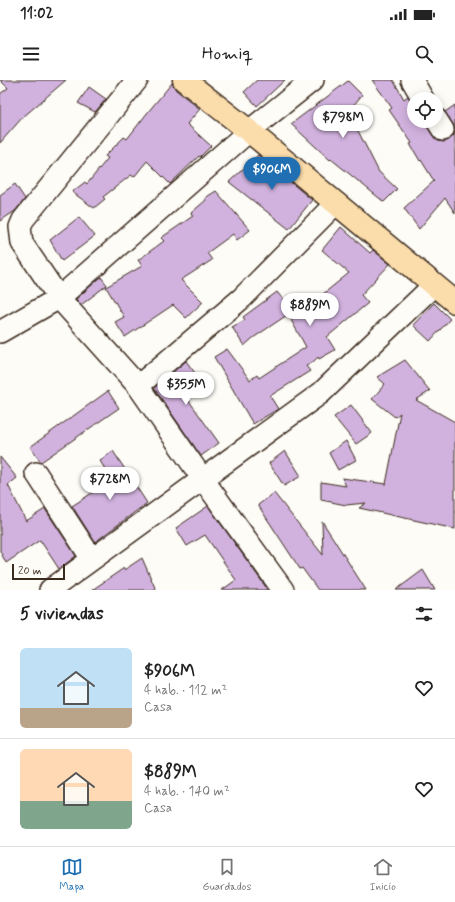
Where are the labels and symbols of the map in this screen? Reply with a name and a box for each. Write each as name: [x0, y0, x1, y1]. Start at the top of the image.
pin: $798M: [315, 105, 371, 139]
pin: $906M: [244, 157, 300, 191]
pin: $889M: [282, 293, 338, 327]
pin: $355M: [158, 372, 214, 406]
pin: $728M: [82, 467, 138, 501]
scale bar: [12, 562, 65, 581]

